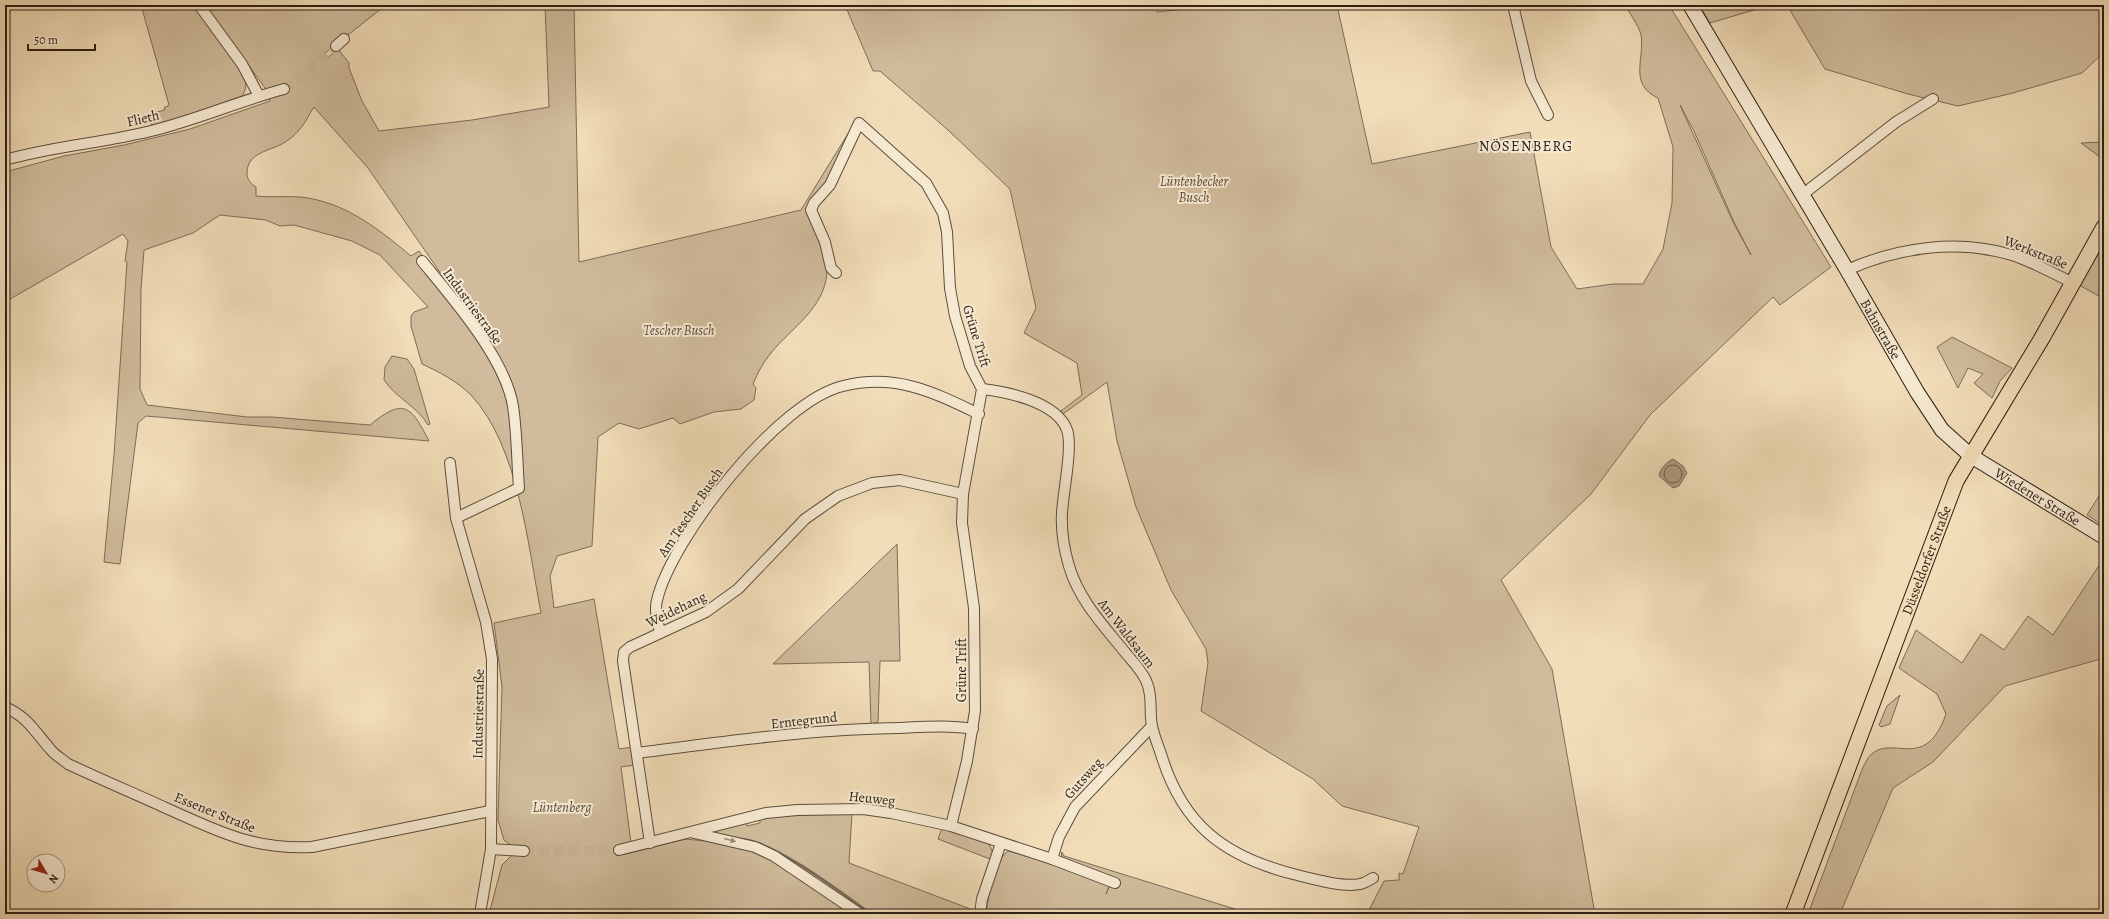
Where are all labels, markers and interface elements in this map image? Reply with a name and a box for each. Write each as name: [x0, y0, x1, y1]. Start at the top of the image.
scale bar: [28, 26, 95, 52]
text: 50 m: [34, 32, 58, 48]
street label: Flieth: [125, 105, 162, 131]
district label: NÖSENBERG: [1479, 136, 1573, 156]
park label: Lüntenbecker Busch: [1160, 172, 1229, 207]
street label: Werkstraße: [2000, 231, 2070, 274]
street label: Industriestraße: [438, 264, 507, 348]
street label: Bahnstraße: [1856, 296, 1905, 363]
street label: Grüne Trift: [958, 303, 995, 370]
park label: Tescher Busch: [643, 321, 715, 340]
street label: Wiedener Straße: [1990, 463, 2084, 530]
street label: Am Tescher Busch: [653, 464, 728, 561]
street label: Düsseldorfer Straße: [1897, 503, 1956, 618]
street label: Weidehang: [642, 587, 709, 633]
street label: Am Waldsaum: [1093, 594, 1160, 672]
street label: Grüne Trift: [952, 637, 971, 702]
street label: Industriestraße: [468, 669, 489, 759]
street label: Erntegrund: [770, 708, 839, 733]
street label: Gutsweg: [1060, 754, 1107, 803]
street label: Heuweg: [848, 787, 896, 810]
street label: Essener Straße: [171, 788, 258, 837]
park label: Lüntenberg: [533, 798, 592, 817]
one-way arrow: [724, 838, 737, 844]
north arrow: [26, 853, 66, 893]
text: N: [45, 871, 62, 887]

